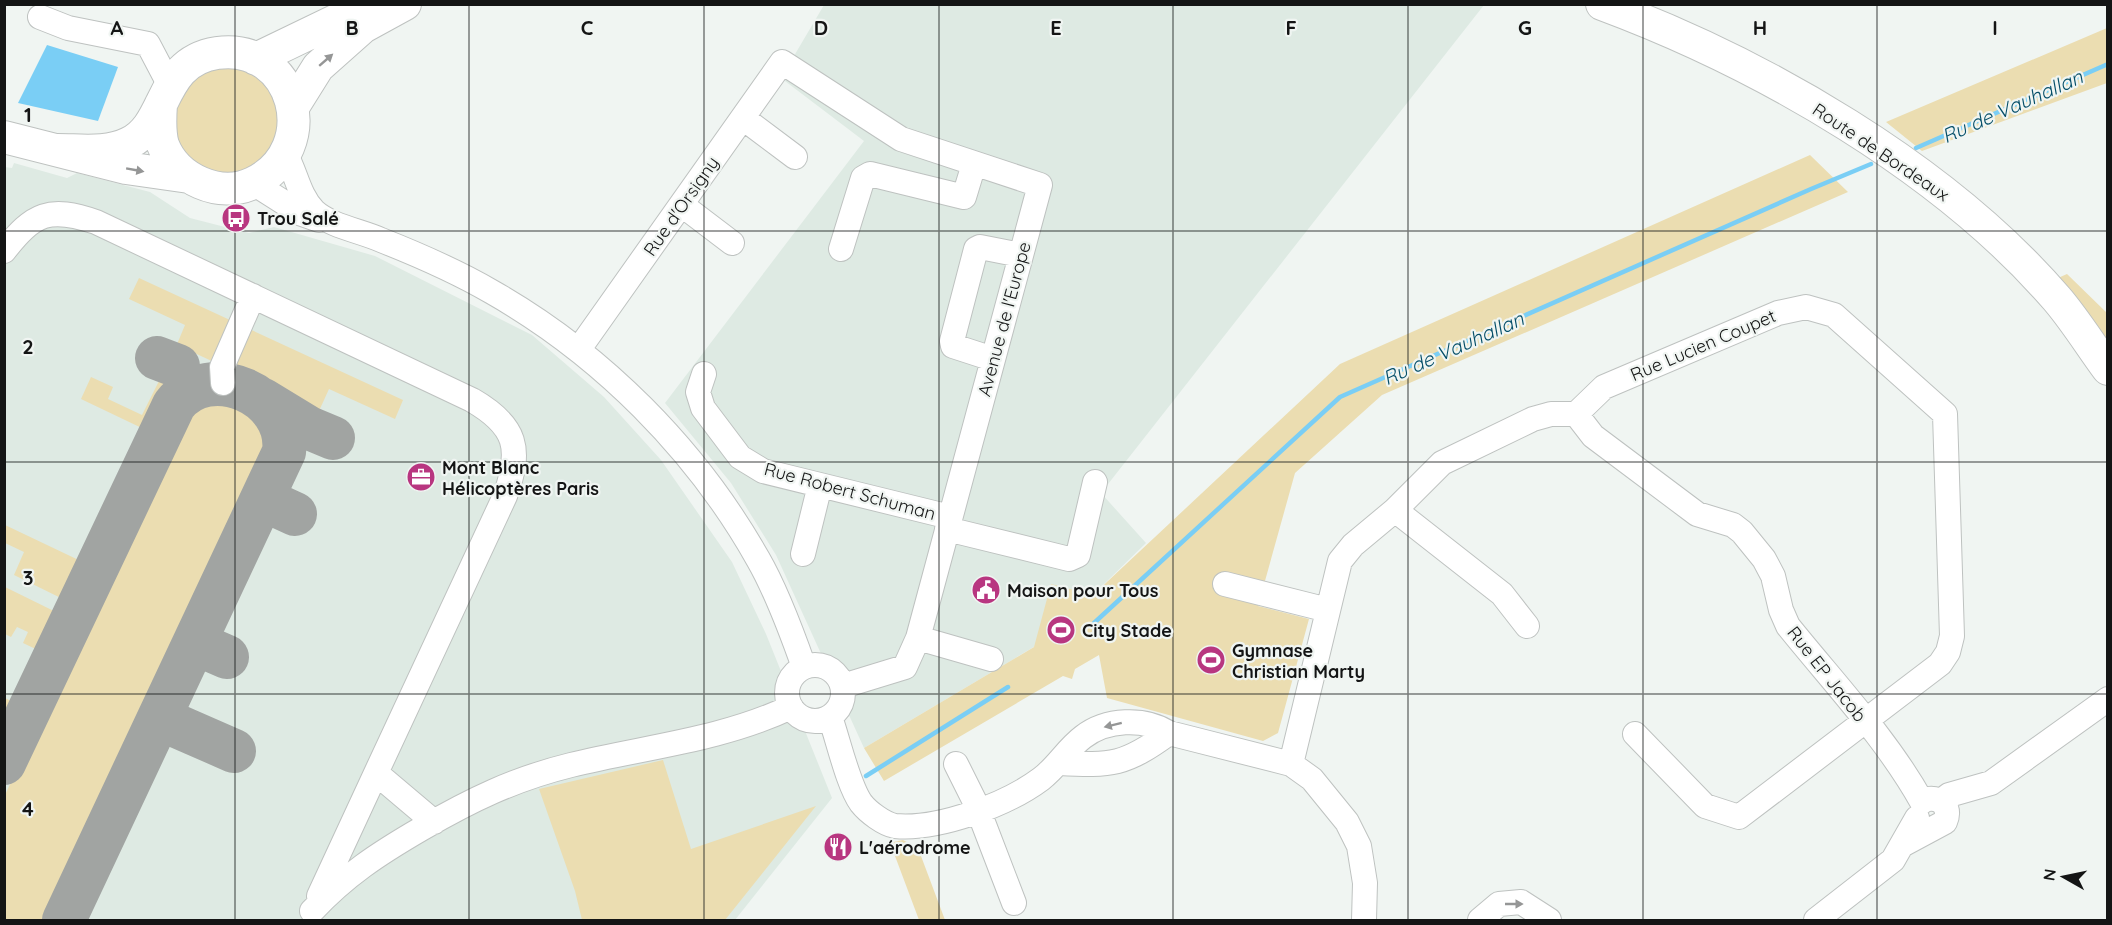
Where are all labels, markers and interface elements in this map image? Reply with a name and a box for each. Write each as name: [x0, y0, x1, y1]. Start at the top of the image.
text: A: [111, 15, 124, 40]
text: B: [345, 15, 359, 40]
text: C: [581, 15, 594, 40]
text: D: [814, 15, 828, 40]
text: E: [1050, 15, 1062, 40]
text: F: [1285, 15, 1297, 40]
text: G: [1518, 15, 1532, 40]
text: H: [1753, 15, 1767, 40]
text: I: [1992, 15, 1998, 40]
one-way arrow: [318, 53, 334, 66]
water label: Ru de Vauhallan: [1938, 64, 2087, 148]
street label: Route de Bordeaux: [1808, 98, 1954, 206]
text: 1: [24, 102, 32, 127]
street label: Rue d'Orsigny: [638, 152, 724, 260]
one-way arrow: [125, 165, 144, 174]
bus stop icon: Trou Salé: [220, 202, 252, 234]
place label: Trou Salé: [257, 207, 339, 230]
street label: Avenue de l'Europe: [972, 239, 1036, 399]
street label: Rue Lucien Coupet: [1627, 304, 1779, 386]
water label: Ru de Vauhallan: [1379, 306, 1528, 390]
text: 2: [22, 334, 34, 359]
place label: Mont Blanc Hélicoptères Paris: [442, 456, 599, 500]
street label: Rue Robert Schuman: [762, 457, 938, 525]
office icon: Mont Blanc Hélicoptères Paris: [405, 461, 437, 493]
text: 3: [23, 565, 33, 590]
public building icon: Maison pour Tous: [970, 574, 1002, 606]
place label: Maison pour Tous: [1007, 579, 1159, 602]
sports icon: City Stade: [1045, 614, 1077, 646]
place label: City Stade: [1082, 619, 1172, 642]
street label: Rue EP Jacob: [1782, 621, 1872, 727]
place label: Gymnase Christian Marty: [1232, 639, 1365, 683]
sports icon: Gymnase Christian Marty: [1195, 644, 1227, 676]
one-way arrow: [1104, 720, 1122, 730]
text: 4: [22, 796, 34, 821]
restaurant icon: L'aérodrome: [822, 831, 854, 863]
place label: L'aérodrome: [859, 836, 971, 859]
north arrow: [2034, 847, 2094, 907]
text: N: [2038, 867, 2060, 882]
one-way arrow: [1505, 899, 1524, 909]

